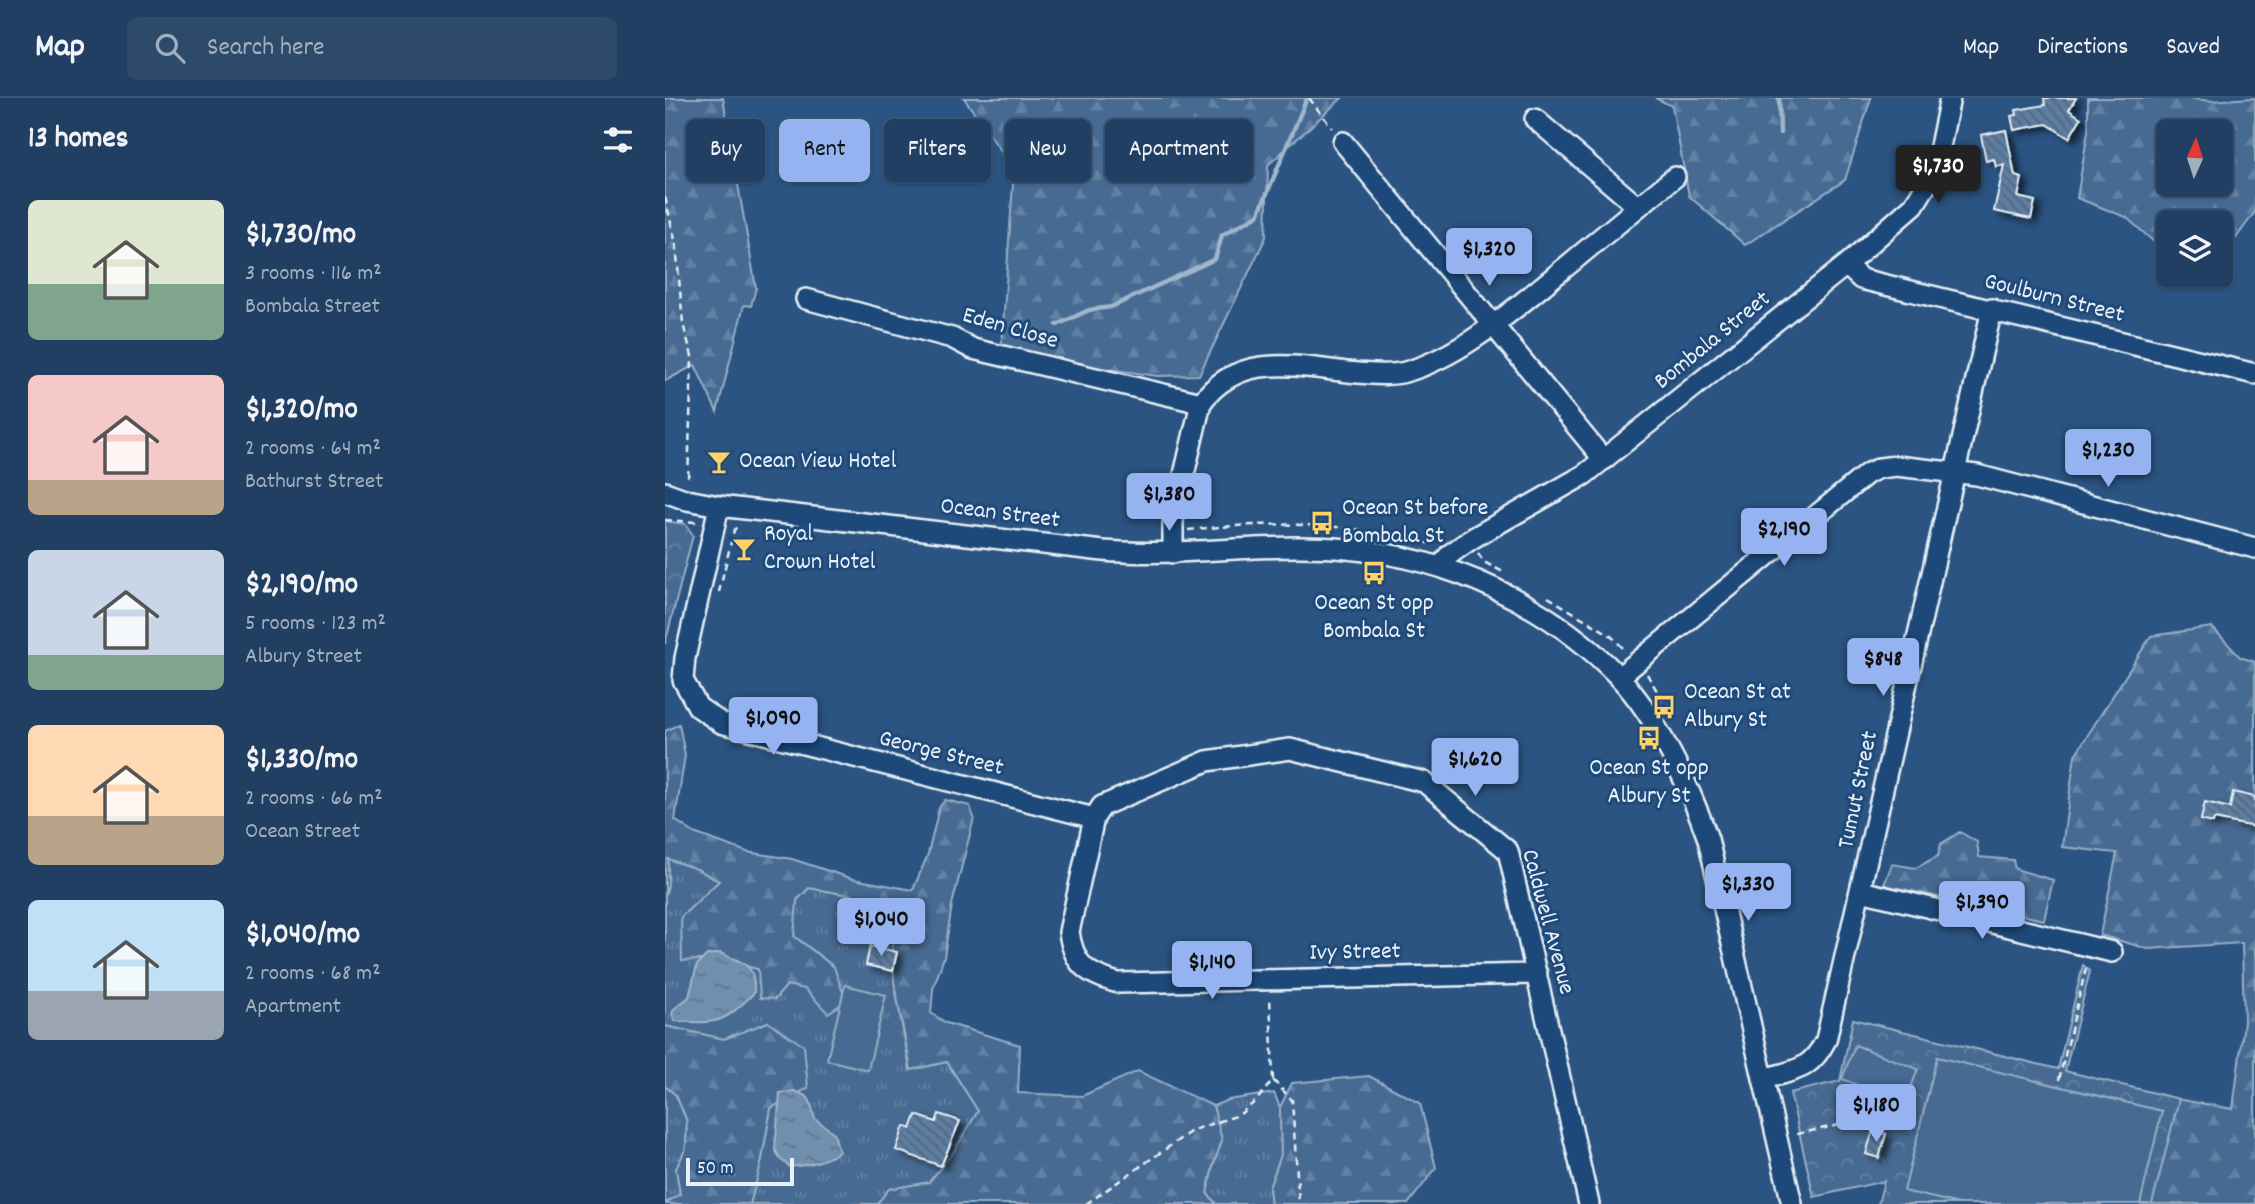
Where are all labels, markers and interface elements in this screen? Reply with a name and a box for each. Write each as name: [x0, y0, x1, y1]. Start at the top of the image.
search box: [127, 17, 617, 80]
text: Map: [35, 25, 85, 72]
icon: search: [151, 29, 189, 67]
text: Search here: [207, 30, 325, 67]
text: Map: [1963, 31, 1999, 65]
text: Directions: [2037, 31, 2128, 65]
text: Saved: [2166, 31, 2220, 65]
text: 13 homes: [28, 119, 128, 162]
chip: Buy: [686, 119, 765, 182]
chip: Rent: [779, 119, 870, 182]
chip: Filters: [884, 119, 991, 182]
chip: New: [1005, 119, 1091, 182]
chip: Apartment: [1105, 119, 1253, 182]
north arrow: [2156, 119, 2233, 196]
map controls: [2156, 119, 2233, 287]
icon: filters: [599, 121, 637, 159]
pin: $1,730: [1881, 146, 1995, 205]
text: $1,730: [1912, 151, 1964, 184]
button: layers: [2156, 210, 2233, 287]
text: $1,730/mo: [245, 215, 356, 258]
icon: home: [84, 228, 168, 312]
pin: $1,320: [1432, 228, 1546, 288]
text: $1,320: [1462, 234, 1516, 267]
text: 3 rooms · 116 m²: [245, 258, 382, 291]
street label: Goulburn Street: [1980, 265, 2128, 333]
street label: Bombala Street: [1648, 283, 1779, 399]
text: Bombala Street: [245, 291, 380, 324]
street label: Eden Close: [958, 299, 1062, 359]
text: $1,320/mo: [245, 390, 358, 433]
icon: home: [84, 403, 168, 487]
pin: $1,230: [2051, 430, 2165, 489]
text: 2 rooms · 64 m²: [245, 433, 381, 466]
text: $1,230: [2081, 435, 2135, 468]
place label: Ocean View Hotel: [739, 445, 897, 479]
bar icon: Ocean View Hotel: [705, 448, 733, 476]
text: Bathurst Street: [245, 466, 383, 499]
pin: $1,380: [1112, 474, 1226, 533]
text: $1,380: [1142, 479, 1196, 512]
street label: Ocean Street: [938, 490, 1062, 538]
place label: Ocean St before Bombala St: [1342, 492, 1488, 554]
pin: $2,190: [1727, 508, 1841, 568]
bus stop icon: Ocean St before Bombala St: [1308, 509, 1336, 537]
text: $2,190: [1757, 514, 1811, 547]
place label: Royal Crown Hotel: [764, 518, 876, 580]
bar icon: Royal Crown Hotel: [730, 535, 758, 563]
bus stop icon: Ocean St opp Bombala St: [1360, 559, 1388, 587]
text: $2,190/mo: [245, 565, 358, 608]
icon: home: [84, 578, 168, 662]
place label: Ocean St opp Bombala St: [1314, 587, 1434, 649]
text: 5 rooms · 123 m²: [245, 608, 386, 641]
pin: $848: [1842, 638, 1924, 698]
text: Albury Street: [245, 641, 362, 674]
text: $848: [1863, 644, 1903, 677]
place label: Ocean St at Albury St: [1684, 676, 1791, 738]
bus stop icon: Ocean St at Albury St: [1650, 693, 1678, 721]
pin: $1,090: [716, 698, 830, 757]
text: $1,090: [745, 703, 801, 736]
street label: George Street: [875, 722, 1007, 786]
bus stop icon: Ocean St opp Albury St: [1635, 724, 1663, 752]
street label: Tumut Street: [1830, 728, 1888, 852]
pin: $1,620: [1418, 738, 1532, 798]
text: $1,330/mo: [245, 740, 358, 783]
text: $1,620: [1448, 744, 1502, 777]
place label: Ocean St opp Albury St: [1589, 752, 1709, 814]
icon: home: [84, 753, 168, 837]
text: 2 rooms · 66 m²: [245, 783, 383, 816]
text: Ocean Street: [245, 816, 360, 849]
street label: Caldwell Avenue: [1511, 846, 1583, 998]
pin: $1,330: [1691, 864, 1805, 923]
text: $1,330: [1721, 869, 1775, 902]
pin: $1,390: [1925, 882, 2039, 941]
text: $1,390: [1955, 887, 2009, 920]
pin: $1,040: [824, 898, 938, 958]
text: $1,040: [853, 904, 909, 937]
text: $1,040/mo: [245, 915, 360, 958]
icon: home: [84, 928, 168, 1012]
street label: Ivy Street: [1309, 935, 1401, 971]
pin: $1,140: [1155, 942, 1269, 1001]
text: $1,140: [1188, 947, 1236, 980]
text: 2 rooms · 68 m²: [245, 958, 381, 991]
text: Apartment: [245, 991, 341, 1024]
pin: $1,180: [1819, 1084, 1933, 1144]
text: $1,180: [1852, 1090, 1900, 1123]
scale bar: [686, 1155, 795, 1187]
text: 50 m: [697, 1156, 734, 1183]

